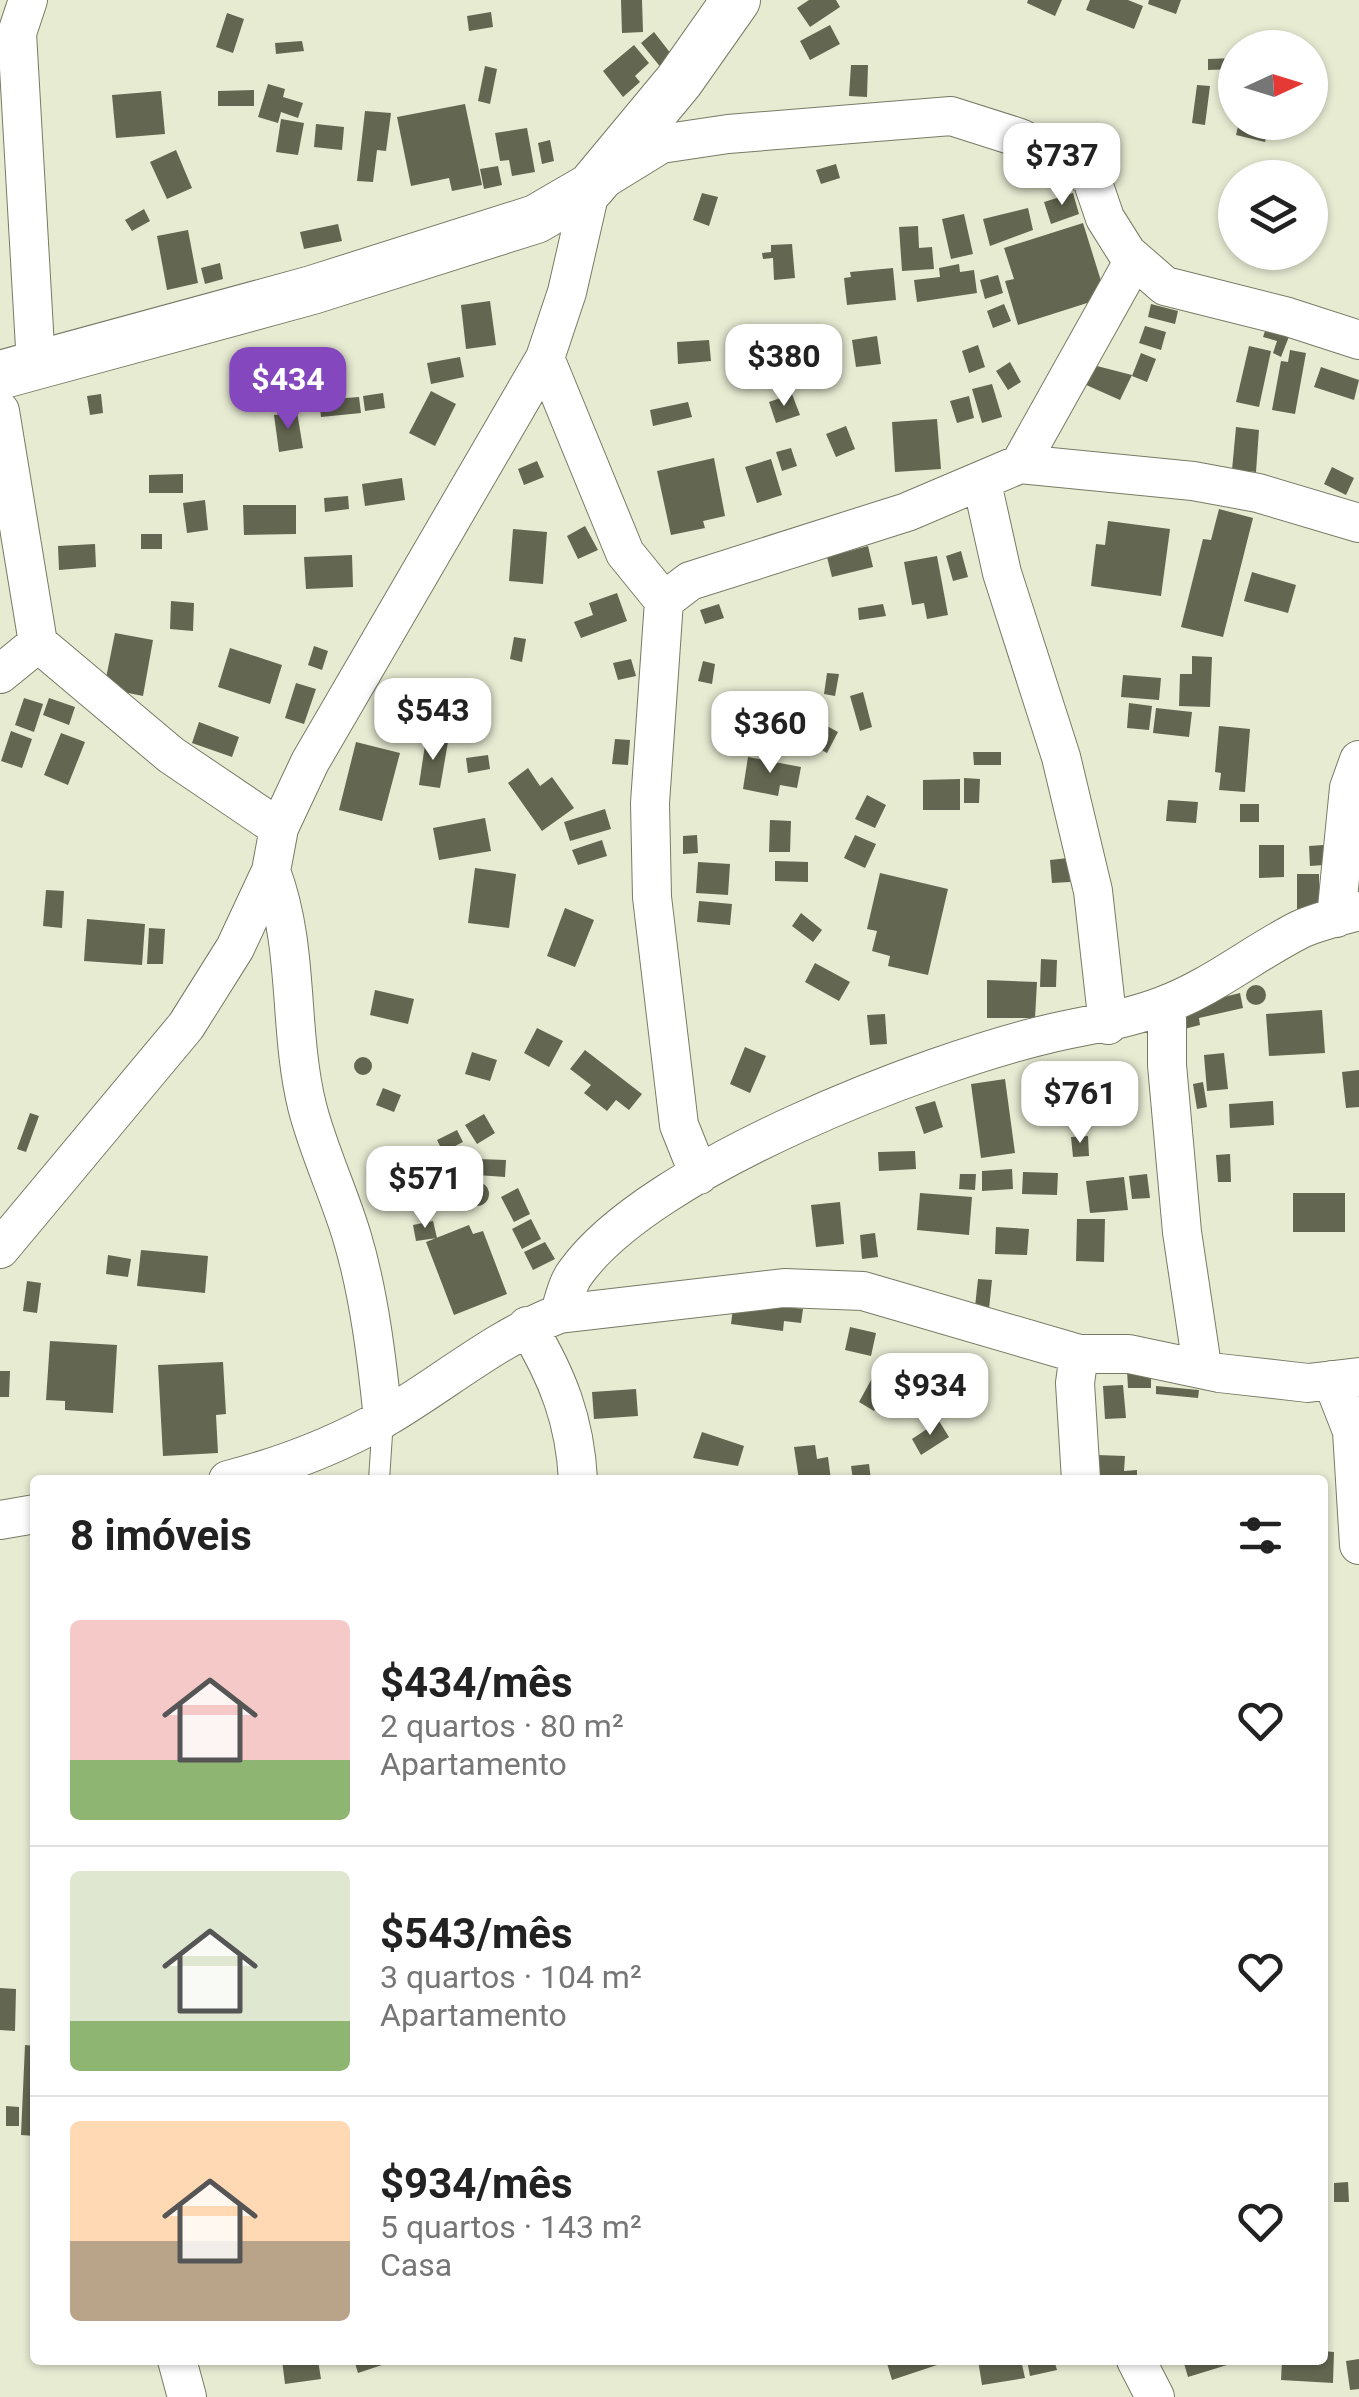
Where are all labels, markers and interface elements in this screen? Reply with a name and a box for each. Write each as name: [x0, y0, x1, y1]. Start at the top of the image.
north arrow: [1218, 30, 1328, 140]
map controls: [1218, 30, 1328, 270]
pin: $737: [1003, 123, 1121, 208]
text: $737: [1025, 136, 1099, 174]
button: layers: [1218, 160, 1328, 270]
pin: $380: [725, 324, 843, 409]
text: $380: [747, 337, 821, 375]
pin: $434: [229, 347, 347, 432]
text: $434: [251, 360, 325, 398]
pin: $543: [374, 678, 492, 763]
text: $543: [396, 691, 470, 729]
pin: $360: [711, 691, 829, 776]
text: $360: [733, 704, 807, 742]
pin: $761: [1021, 1061, 1139, 1146]
text: $761: [1043, 1074, 1117, 1112]
pin: $571: [366, 1146, 484, 1231]
text: $571: [388, 1159, 462, 1197]
pin: $934: [871, 1353, 989, 1438]
text: $934: [893, 1366, 967, 1404]
icon: filters: [1233, 1508, 1288, 1563]
text: 8 imóveis: [70, 1511, 252, 1560]
text: $434/mês: [380, 1658, 573, 1707]
icon: home: [150, 1660, 270, 1780]
icon: heart: [1233, 1693, 1288, 1748]
text: 2 quartos · 80 m²: [380, 1707, 624, 1745]
text: Apartamento: [380, 1745, 567, 1783]
text: $543/mês: [380, 1909, 573, 1958]
icon: home: [150, 1911, 270, 2031]
icon: heart: [1233, 1944, 1288, 1999]
text: 3 quartos · 104 m²: [380, 1958, 642, 1996]
text: Apartamento: [380, 1996, 567, 2034]
text: $934/mês: [380, 2159, 573, 2208]
icon: home: [150, 2161, 270, 2281]
icon: heart: [1233, 2194, 1288, 2249]
text: 5 quartos · 143 m²: [380, 2208, 642, 2246]
text: Casa: [380, 2246, 452, 2284]

